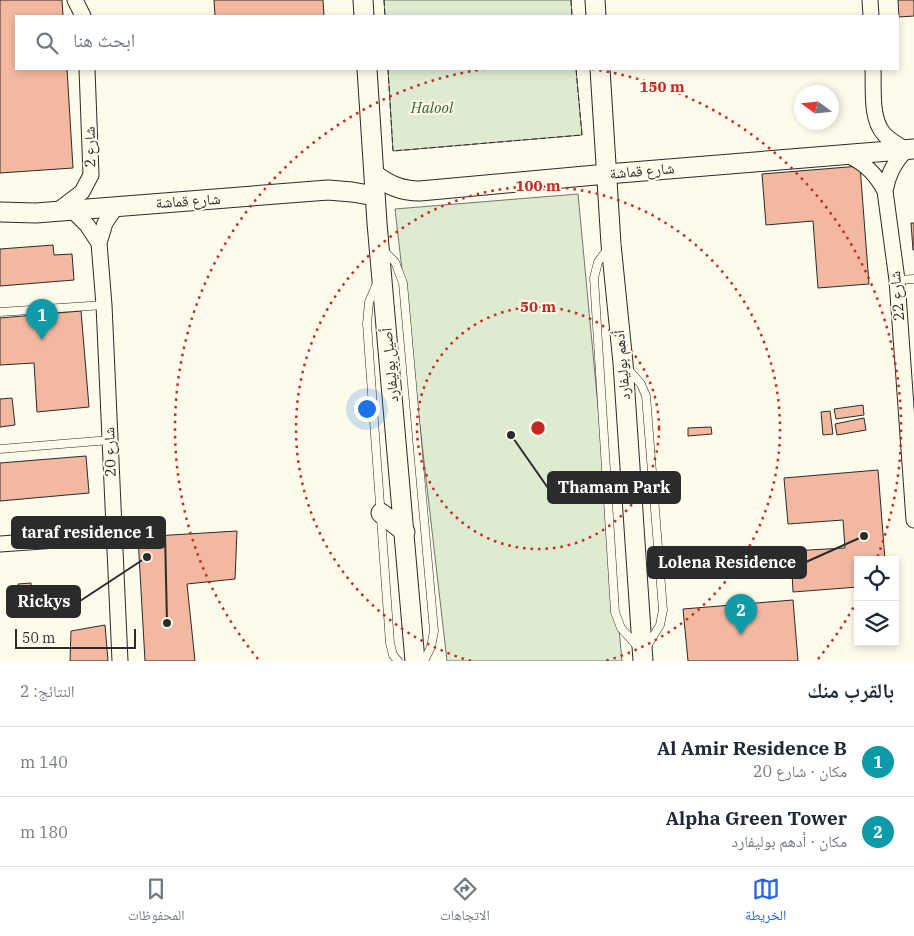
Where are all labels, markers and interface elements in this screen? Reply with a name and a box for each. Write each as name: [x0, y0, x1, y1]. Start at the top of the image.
search box: [15, 15, 899, 70]
text: ابحث هنا: [73, 28, 135, 52]
icon: search: [33, 29, 61, 57]
text: 150 m: [639, 77, 685, 96]
north arrow: [794, 85, 839, 130]
park label: Halool: [410, 98, 454, 117]
street label: شارع 2: [80, 126, 100, 168]
street label: شارع قماشة: [609, 158, 675, 184]
text: 100 m: [515, 176, 561, 195]
street label: شارع قماشة: [155, 189, 221, 213]
street label: شارع 22: [885, 270, 909, 322]
text: 50 m: [520, 297, 556, 316]
pin: 1: [26, 299, 58, 340]
street label: أصيل بوليفارد: [377, 327, 403, 403]
street label: أدهم بوليفارد: [609, 329, 635, 401]
your location: [354, 396, 380, 422]
centre of rings: [529, 419, 547, 437]
street label: شارع 20: [99, 427, 121, 477]
callout: Thamam Park: [548, 472, 680, 503]
text: Thamam Park: [558, 477, 670, 497]
callout: taraf residence 1: [12, 517, 165, 548]
text: taraf residence 1: [21, 522, 155, 542]
callout: Lolena Residence: [648, 547, 806, 578]
text: Lolena Residence: [658, 552, 796, 572]
map controls: [854, 556, 899, 646]
button: locate: [854, 556, 899, 601]
callout: Rickys: [7, 586, 80, 617]
text: Rickys: [18, 591, 70, 611]
pin: 2: [725, 594, 757, 635]
button: layers: [854, 601, 899, 646]
scale bar: [15, 626, 136, 649]
text: 50 m: [22, 629, 55, 647]
text: بالقرب منك: [807, 676, 894, 704]
text: النتائج: 2: [20, 681, 75, 701]
text: Al Amir Residence B: [657, 736, 847, 760]
text: 140 m: [20, 752, 68, 772]
text: 1: [873, 752, 883, 772]
text: مكان · شارع 20: [753, 761, 847, 781]
text: Alpha Green Tower: [666, 806, 847, 830]
text: 180 m: [20, 822, 68, 842]
text: 2: [873, 822, 883, 842]
text: مكان · أدهم بوليفارد: [732, 831, 847, 851]
tab: المحفوظات: [128, 875, 185, 929]
tab: الاتجاهات: [440, 875, 490, 929]
tab: الخريطة: [745, 875, 786, 929]

